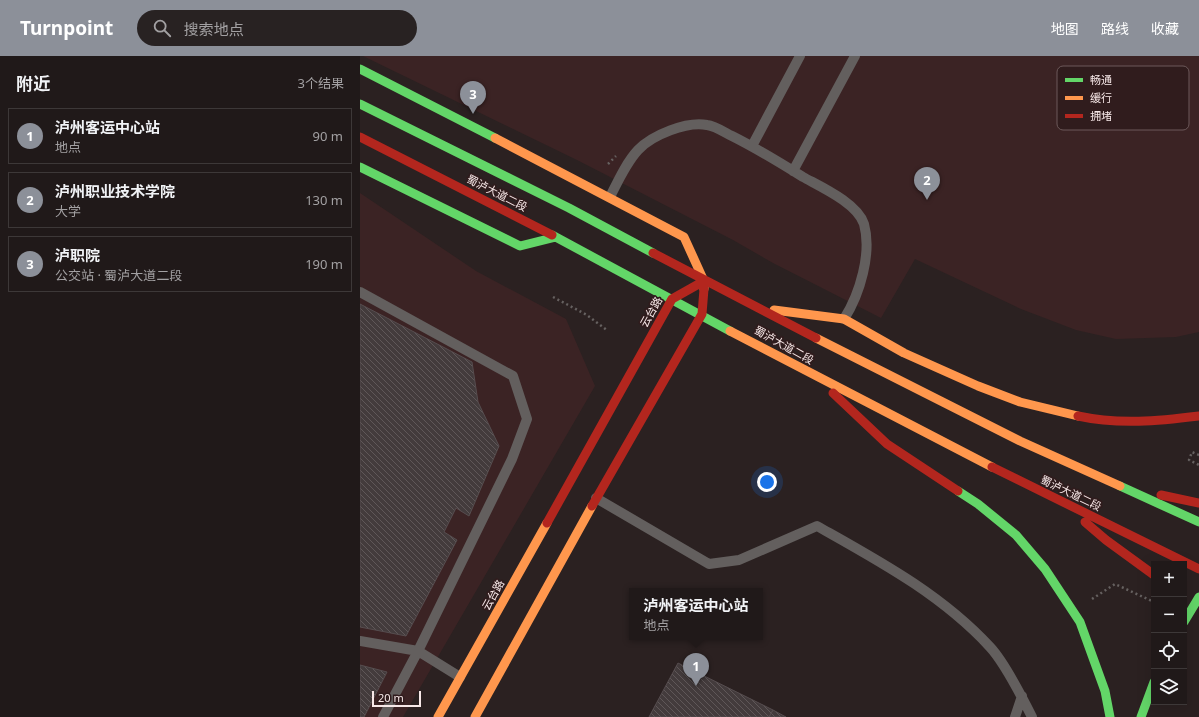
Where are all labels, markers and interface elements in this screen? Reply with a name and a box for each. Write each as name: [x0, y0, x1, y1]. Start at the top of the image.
search box: [137, 10, 417, 46]
text: Turnpoint: [20, 15, 113, 41]
icon: search: [151, 17, 173, 39]
text: 搜索地点: [183, 19, 243, 39]
text: 地图: [1051, 19, 1079, 38]
text: 路线: [1101, 19, 1129, 38]
text: 收藏: [1151, 19, 1179, 38]
legend: [1057, 66, 1189, 130]
text: 附近: [16, 72, 50, 95]
text: 畅通: [1090, 72, 1112, 87]
text: 3个结果: [298, 74, 344, 92]
pin: 3: [460, 81, 486, 114]
text: 缓行: [1090, 90, 1112, 105]
text: 拥堵: [1090, 108, 1112, 123]
text: 泸州客运中心站: [55, 117, 160, 137]
text: 1: [26, 127, 34, 145]
text: 90 m: [313, 127, 343, 145]
text: 地点: [55, 138, 81, 156]
pin: 2: [914, 167, 940, 200]
street label: 蜀泸大道二段: [464, 171, 530, 214]
text: 泸州职业技术学院: [55, 181, 175, 201]
text: 2: [26, 191, 34, 209]
text: 130 m: [305, 191, 343, 209]
text: 大学: [55, 202, 81, 220]
text: 泸职院: [55, 245, 100, 265]
text: 3: [26, 255, 34, 273]
text: 190 m: [305, 255, 343, 273]
text: 公交站 · 蜀泸大道二段: [55, 266, 182, 284]
street label: 云台路: [636, 294, 665, 330]
street label: 蜀泸大道二段: [752, 322, 817, 367]
street label: 蜀泸大道二段: [1038, 471, 1104, 514]
your location: [757, 472, 777, 492]
map controls: [1151, 561, 1187, 705]
button: +: [1151, 561, 1187, 597]
street label: 云台路: [478, 577, 507, 613]
popup: [629, 588, 763, 640]
text: 泸州客运中心站: [643, 595, 749, 615]
button: −: [1151, 597, 1187, 633]
text: 地点: [643, 616, 670, 634]
button: locate: [1151, 633, 1187, 669]
pin: 1: [683, 653, 709, 686]
button: layers: [1151, 669, 1187, 705]
scale bar: [372, 689, 421, 708]
text: 20 m: [378, 690, 404, 705]

